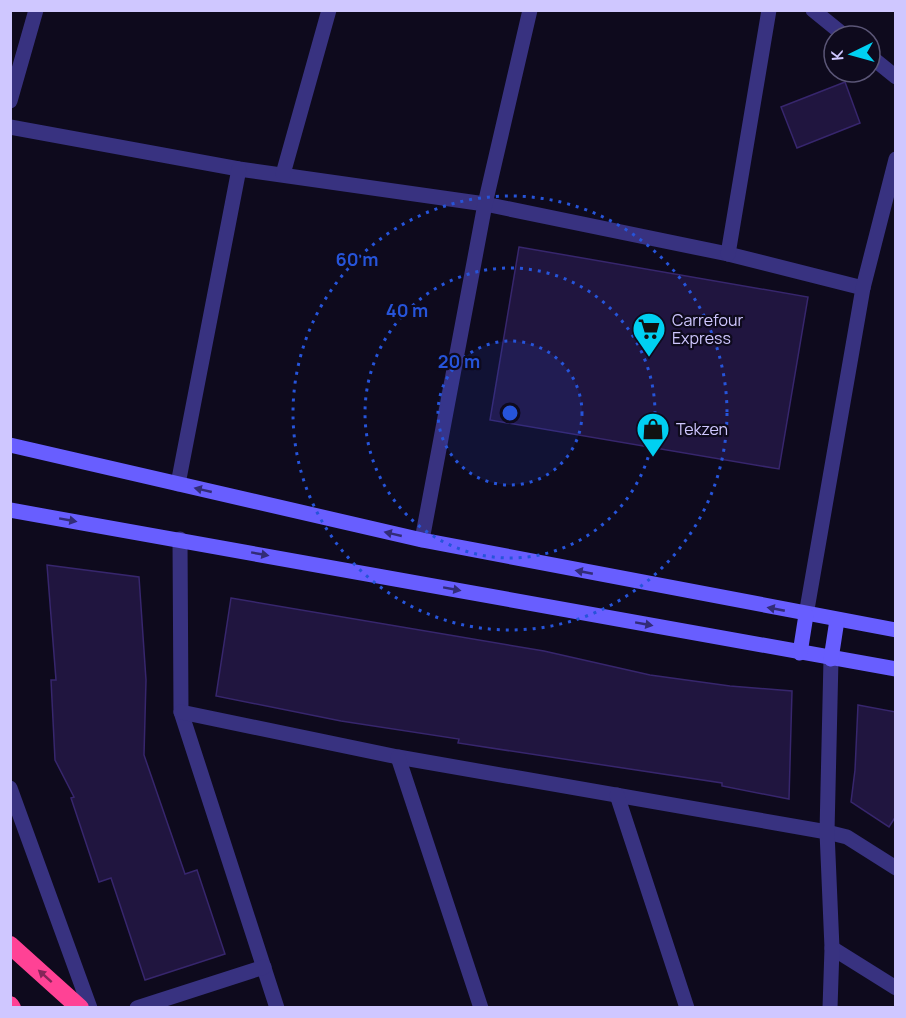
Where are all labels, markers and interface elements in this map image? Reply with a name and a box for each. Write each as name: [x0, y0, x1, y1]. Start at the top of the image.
north arrow: [822, 24, 882, 84]
text: K: [826, 49, 848, 61]
text: 60 m: [336, 247, 378, 271]
text: 40 m: [386, 298, 428, 322]
place label: Carrefour Express: [672, 309, 743, 349]
supermarket icon: Carrefour Express: [631, 311, 667, 358]
text: 20 m: [438, 349, 480, 373]
centre of rings: [500, 403, 520, 423]
shop icon: Tekzen: [635, 411, 671, 458]
place label: Tekzen: [676, 418, 728, 440]
one-way arrow: [193, 485, 212, 494]
one-way arrow: [59, 516, 78, 525]
one-way arrow: [384, 528, 402, 538]
one-way arrow: [251, 550, 270, 559]
one-way arrow: [575, 567, 594, 576]
one-way arrow: [443, 585, 462, 594]
one-way arrow: [766, 604, 785, 613]
one-way arrow: [635, 620, 654, 629]
one-way arrow: [38, 970, 53, 983]

